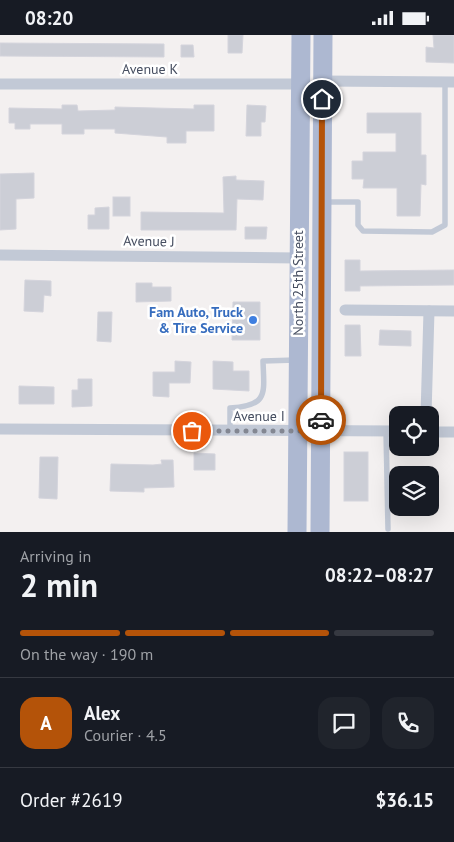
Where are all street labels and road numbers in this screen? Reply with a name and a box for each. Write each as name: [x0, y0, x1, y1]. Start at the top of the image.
street label: Avenue K: [122, 60, 178, 78]
street label: North 25th Street: [289, 230, 307, 336]
street label: Avenue J: [123, 232, 175, 250]
street label: Avenue I: [233, 407, 285, 425]

